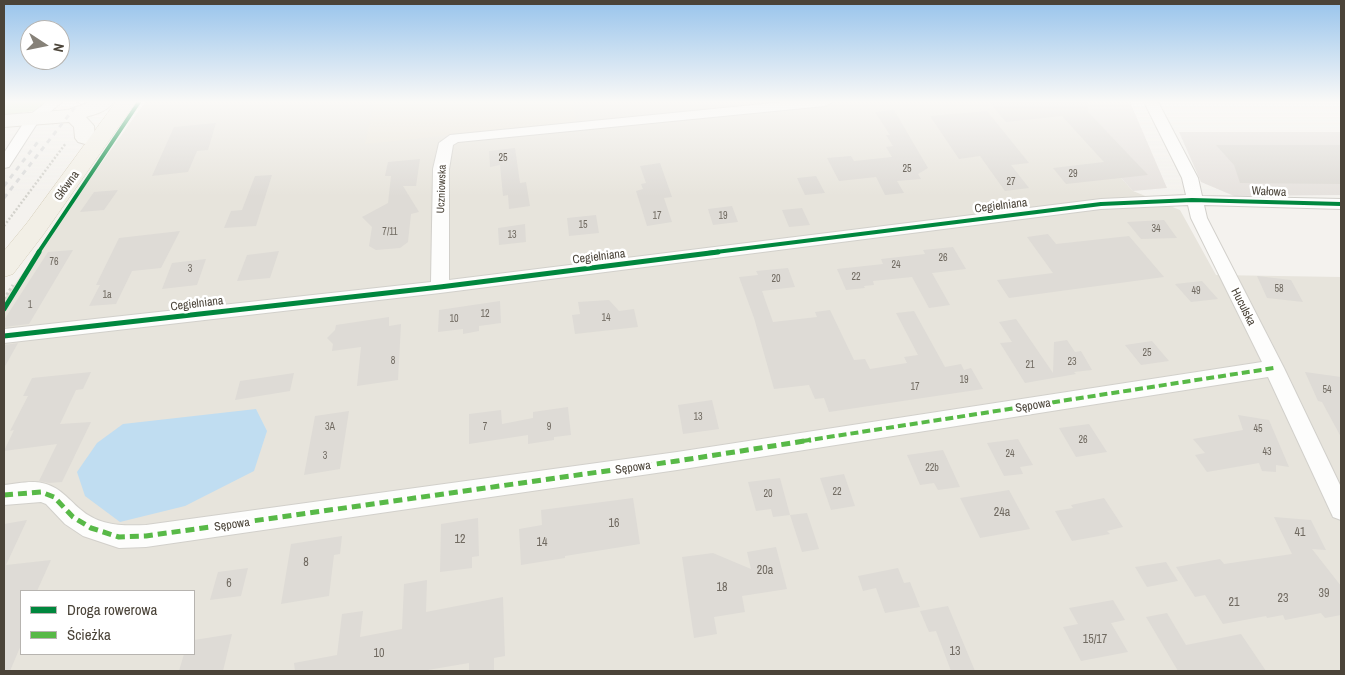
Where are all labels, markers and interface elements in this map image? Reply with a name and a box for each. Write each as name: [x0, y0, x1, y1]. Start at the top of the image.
north arrow: [20, 20, 70, 70]
text: N: [49, 42, 68, 53]
house number: 25: [498, 152, 508, 164]
house number: 25: [902, 163, 912, 175]
street label: Uczniowska: [435, 164, 449, 214]
street label: Główna: [51, 168, 83, 204]
house number: 29: [1068, 168, 1078, 180]
house number: 27: [1006, 176, 1016, 188]
street label: Wałowa: [1251, 184, 1287, 200]
street label: Cegielniana: [974, 196, 1028, 216]
house number: 17: [652, 210, 662, 222]
house number: 19: [718, 210, 728, 222]
house number: 15: [578, 219, 588, 231]
house number: 34: [1151, 223, 1161, 235]
house number: 7/11: [382, 226, 398, 238]
house number: 13: [507, 229, 517, 241]
street label: Cegielniana: [572, 247, 626, 267]
house number: 26: [938, 252, 948, 264]
house number: 76: [49, 256, 59, 268]
house number: 24: [891, 259, 901, 271]
house number: 3: [188, 263, 192, 275]
house number: 22: [851, 271, 861, 283]
house number: 20: [771, 273, 781, 285]
house number: 58: [1274, 283, 1284, 295]
house number: 49: [1191, 285, 1201, 297]
street label: Huculska: [1227, 286, 1259, 328]
house number: 1a: [102, 289, 112, 301]
street label: Cegielniana: [170, 294, 224, 314]
house number: 1: [28, 299, 32, 311]
house number: 12: [480, 308, 490, 320]
house number: 14: [601, 312, 611, 324]
house number: 10: [449, 313, 459, 325]
house number: 25: [1142, 347, 1152, 359]
house number: 8: [391, 355, 395, 367]
house number: 23: [1067, 356, 1077, 368]
house number: 21: [1025, 359, 1035, 371]
house number: 19: [959, 374, 969, 386]
house number: 17: [910, 381, 920, 393]
house number: 54: [1322, 384, 1332, 396]
street label: Sępowa: [1014, 396, 1052, 416]
house number: 13: [693, 411, 703, 423]
house number: 3A: [325, 421, 335, 433]
house number: 7: [483, 421, 487, 433]
house number: 9: [547, 421, 551, 433]
house number: 45: [1253, 423, 1263, 435]
house number: 26: [1078, 434, 1088, 446]
house number: 43: [1262, 446, 1272, 458]
house number: 24: [1005, 448, 1015, 460]
house number: 3: [323, 450, 327, 462]
street label: Sępowa: [614, 458, 652, 478]
house number: 22b: [925, 462, 939, 474]
house number: 22: [832, 486, 842, 498]
house number: 20: [763, 488, 773, 500]
house number: 24a: [994, 506, 1010, 520]
street label: Sępowa: [213, 515, 251, 535]
house number: 16: [609, 517, 619, 531]
house number: 41: [1295, 526, 1305, 540]
house number: 12: [455, 533, 465, 547]
house number: 14: [537, 536, 547, 550]
house number: 8: [303, 556, 309, 570]
house number: 20a: [757, 564, 773, 578]
house number: 6: [226, 577, 232, 591]
house number: 18: [717, 581, 727, 595]
house number: 39: [1319, 587, 1329, 601]
legend: [20, 590, 195, 655]
house number: 23: [1278, 592, 1288, 606]
house number: 21: [1229, 596, 1239, 610]
text: Droga rowerowa: [67, 599, 157, 620]
text: Ścieżka: [67, 624, 111, 645]
house number: 15/17: [1083, 633, 1107, 647]
house number: 13: [950, 645, 960, 659]
house number: 10: [374, 647, 384, 661]

